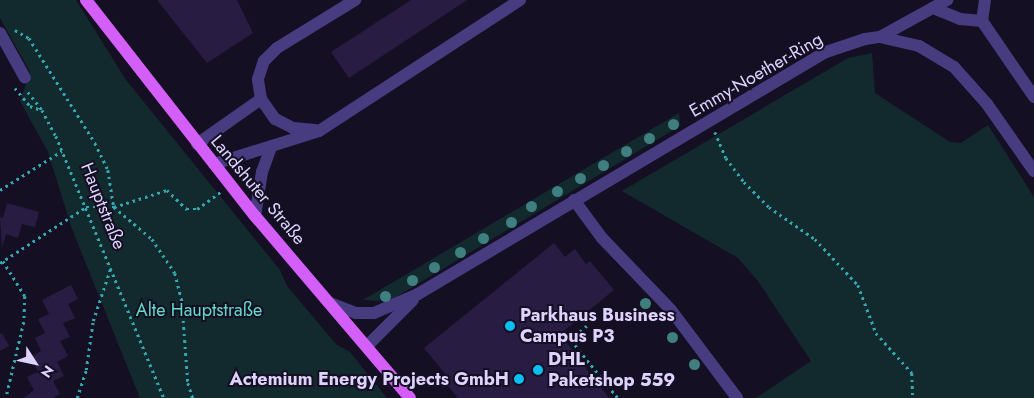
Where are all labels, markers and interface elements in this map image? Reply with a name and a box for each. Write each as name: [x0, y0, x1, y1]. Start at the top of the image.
street label: Emmy-Noether-Ring: [686, 28, 826, 122]
street label: Landshuter Straße: [206, 131, 310, 249]
street label: Hauptstraße: [76, 160, 130, 252]
park label: Alte Hauptstraße: [136, 299, 262, 321]
place label: Parkhaus Business Campus P3: [520, 305, 675, 348]
marker: Parkhaus Business Campus P3: [504, 320, 516, 332]
north arrow: [10, 338, 60, 388]
place label: DHL Paketshop 559: [548, 349, 675, 392]
text: N: [36, 361, 59, 382]
marker: DHL Paketshop 559: [532, 364, 544, 376]
place label: Actemium Energy Projects GmbH: [229, 368, 509, 390]
marker: Actemium Energy Projects GmbH: [513, 373, 525, 385]

